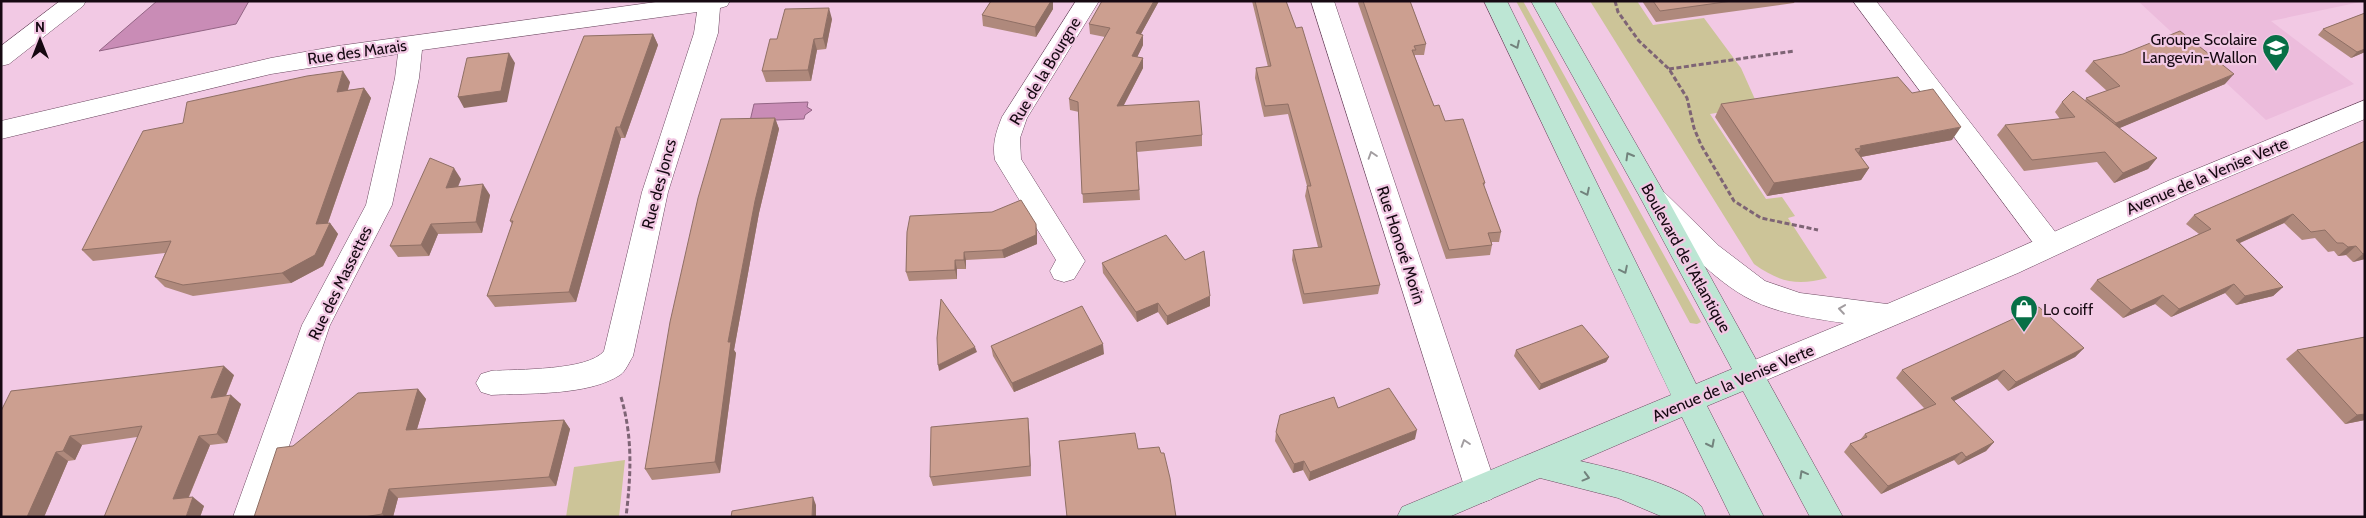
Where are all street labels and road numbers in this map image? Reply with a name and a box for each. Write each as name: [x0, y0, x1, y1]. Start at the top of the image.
street label: Rue de la Bourgne: [1005, 14, 1085, 128]
street label: Rue des Marais: [306, 36, 408, 68]
street label: Avenue de la Venise Verte: [2123, 133, 2291, 219]
street label: Rue des Joncs: [638, 137, 680, 231]
street label: Boulevard de l'Atlantique: [1637, 180, 1735, 336]
street label: Rue Honoré Morin: [1373, 184, 1429, 306]
street label: Rue des Massettes: [304, 223, 376, 343]
street label: Avenue de la Venise Verte: [1649, 340, 1817, 426]

